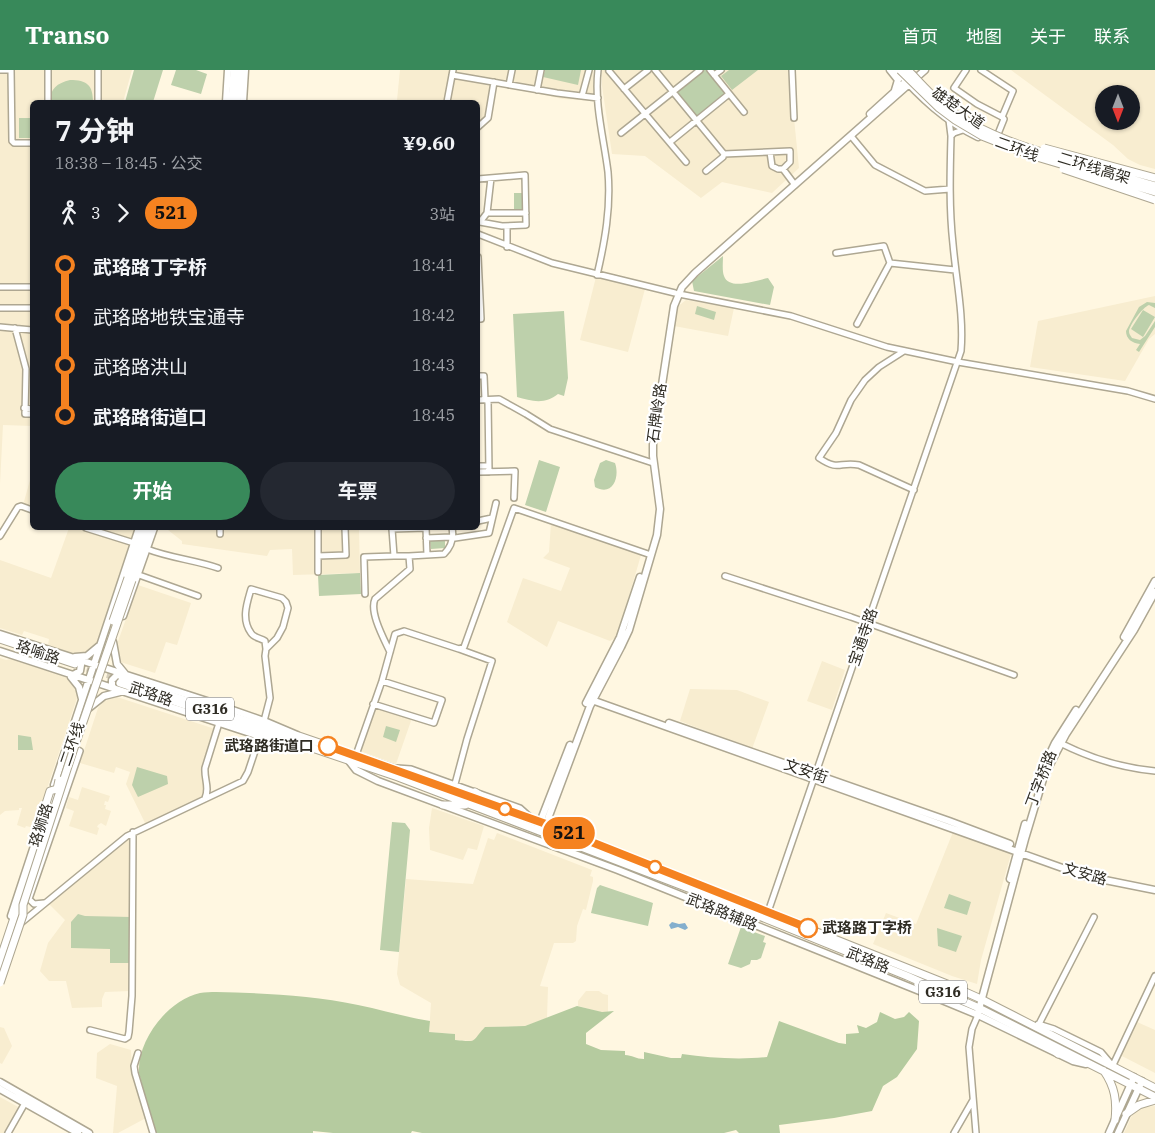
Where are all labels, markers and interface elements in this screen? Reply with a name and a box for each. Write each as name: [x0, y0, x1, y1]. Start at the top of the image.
text: Transo: [25, 19, 109, 51]
text: 首页: [902, 25, 938, 48]
text: 地图: [966, 25, 1002, 48]
text: 关于: [1030, 25, 1066, 48]
text: 联系: [1094, 25, 1130, 48]
street label: 雄楚大道: [928, 83, 988, 133]
north arrow: [1095, 85, 1140, 130]
map controls: [1095, 85, 1140, 130]
text: 7 分钟: [55, 112, 134, 149]
text: ¥9.60: [402, 131, 455, 155]
street label: 二环线: [993, 132, 1042, 165]
street label: 二环线高架: [1055, 147, 1133, 188]
text: 18:38 – 18:45 · 公交: [55, 153, 202, 173]
icon: walk: [55, 199, 83, 227]
icon: forward: [109, 199, 137, 227]
text: 521: [155, 201, 187, 224]
text: 3: [91, 203, 101, 223]
text: 3站: [429, 204, 455, 224]
text: 武珞路丁字桥: [93, 255, 207, 279]
text: 18:41: [412, 255, 455, 275]
text: 武珞路地铁宝通寺: [93, 305, 245, 329]
text: 18:42: [412, 305, 455, 325]
text: 武珞路洪山: [93, 355, 188, 379]
text: 18:43: [412, 355, 455, 375]
street label: 石牌岭路: [643, 382, 670, 444]
text: 武珞路街道口: [93, 405, 207, 429]
text: 18:45: [412, 405, 455, 425]
button: 开始: [55, 462, 250, 520]
button: 车票: [260, 462, 455, 520]
street label: 宝通寺路: [844, 605, 881, 668]
street label: 珞喻路: [14, 635, 63, 668]
street label: 武珞路: [127, 677, 176, 710]
road number: G316: [186, 698, 234, 720]
street label: 二环线: [55, 719, 88, 768]
place label: 武珞路街道口: [224, 736, 314, 755]
marker: 武珞路街道口: [318, 736, 338, 756]
street label: 丁字桥路: [1021, 747, 1060, 810]
street label: 文安街: [782, 754, 831, 787]
street label: 珞狮路: [25, 801, 57, 849]
unlabelled marker: [498, 802, 512, 816]
line badge: 521: [540, 817, 598, 849]
text: 521: [553, 821, 585, 844]
street label: 文安路: [1061, 858, 1109, 889]
unlabelled marker: [648, 860, 662, 874]
street label: 武珞路辅路: [684, 889, 761, 934]
marker: 武珞路丁字桥: [798, 918, 818, 938]
place label: 武珞路丁字桥: [822, 918, 912, 937]
street label: 武珞路: [844, 942, 893, 977]
road number: G316: [919, 980, 967, 1004]

